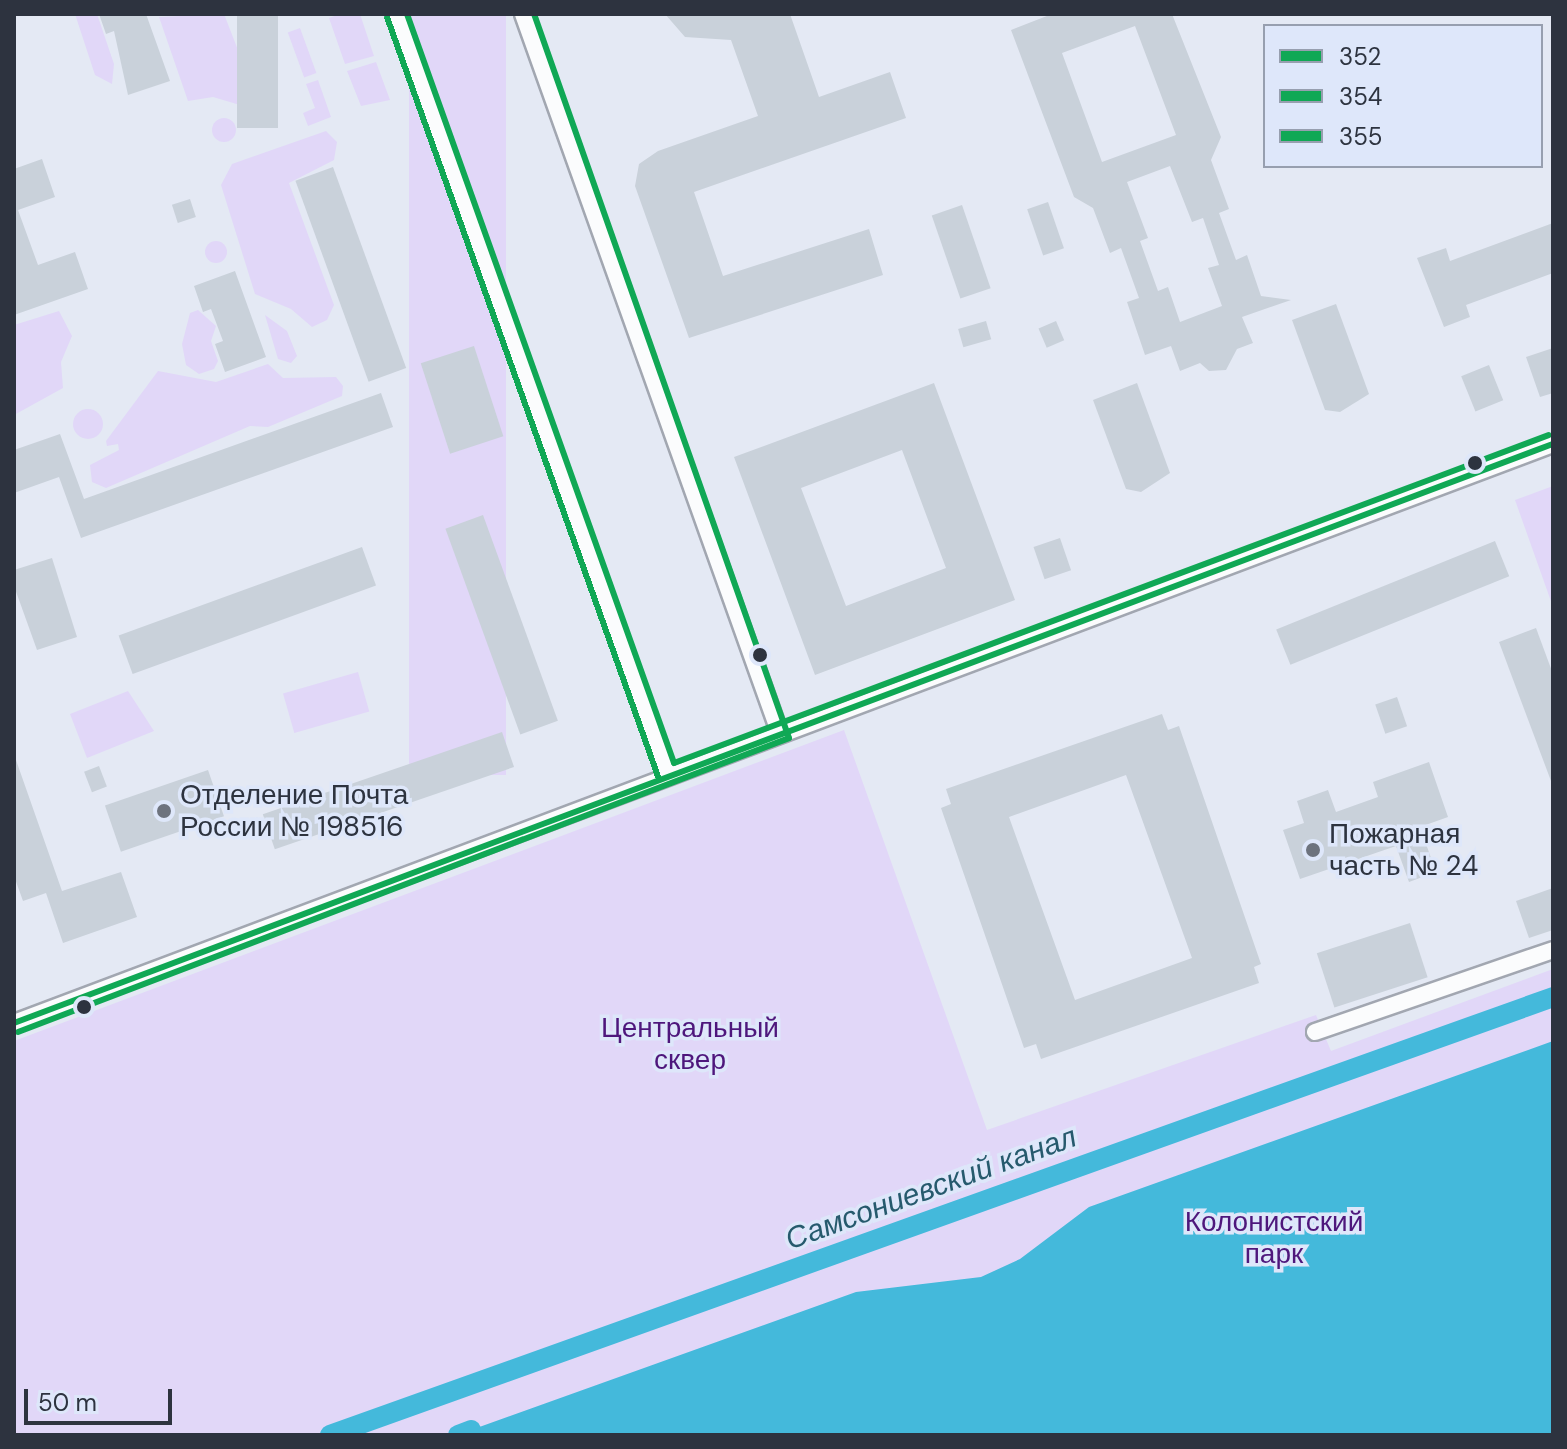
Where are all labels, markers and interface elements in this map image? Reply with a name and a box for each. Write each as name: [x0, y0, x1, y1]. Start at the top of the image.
legend: [1263, 24, 1543, 168]
text: 352: [1339, 41, 1381, 72]
text: 354: [1339, 81, 1382, 112]
text: 355: [1339, 121, 1382, 152]
unlabelled marker: [1467, 455, 1483, 471]
unlabelled marker: [752, 647, 768, 663]
place label: Отделение Почта России № 198516: [180, 778, 408, 844]
marker: Отделение Почта России № 198516: [155, 802, 173, 820]
place label: Пожарная часть № 24: [1329, 817, 1478, 883]
marker: Пожарная часть № 24: [1304, 841, 1322, 859]
unlabelled marker: [76, 999, 92, 1015]
park label: Центральный сквер: [601, 1011, 779, 1077]
water label: Самсониевский канал: [781, 1119, 1081, 1257]
park label: Колонистский парк: [1185, 1205, 1363, 1271]
scale bar: [28, 1373, 176, 1423]
text: 50 m: [38, 1387, 97, 1418]

